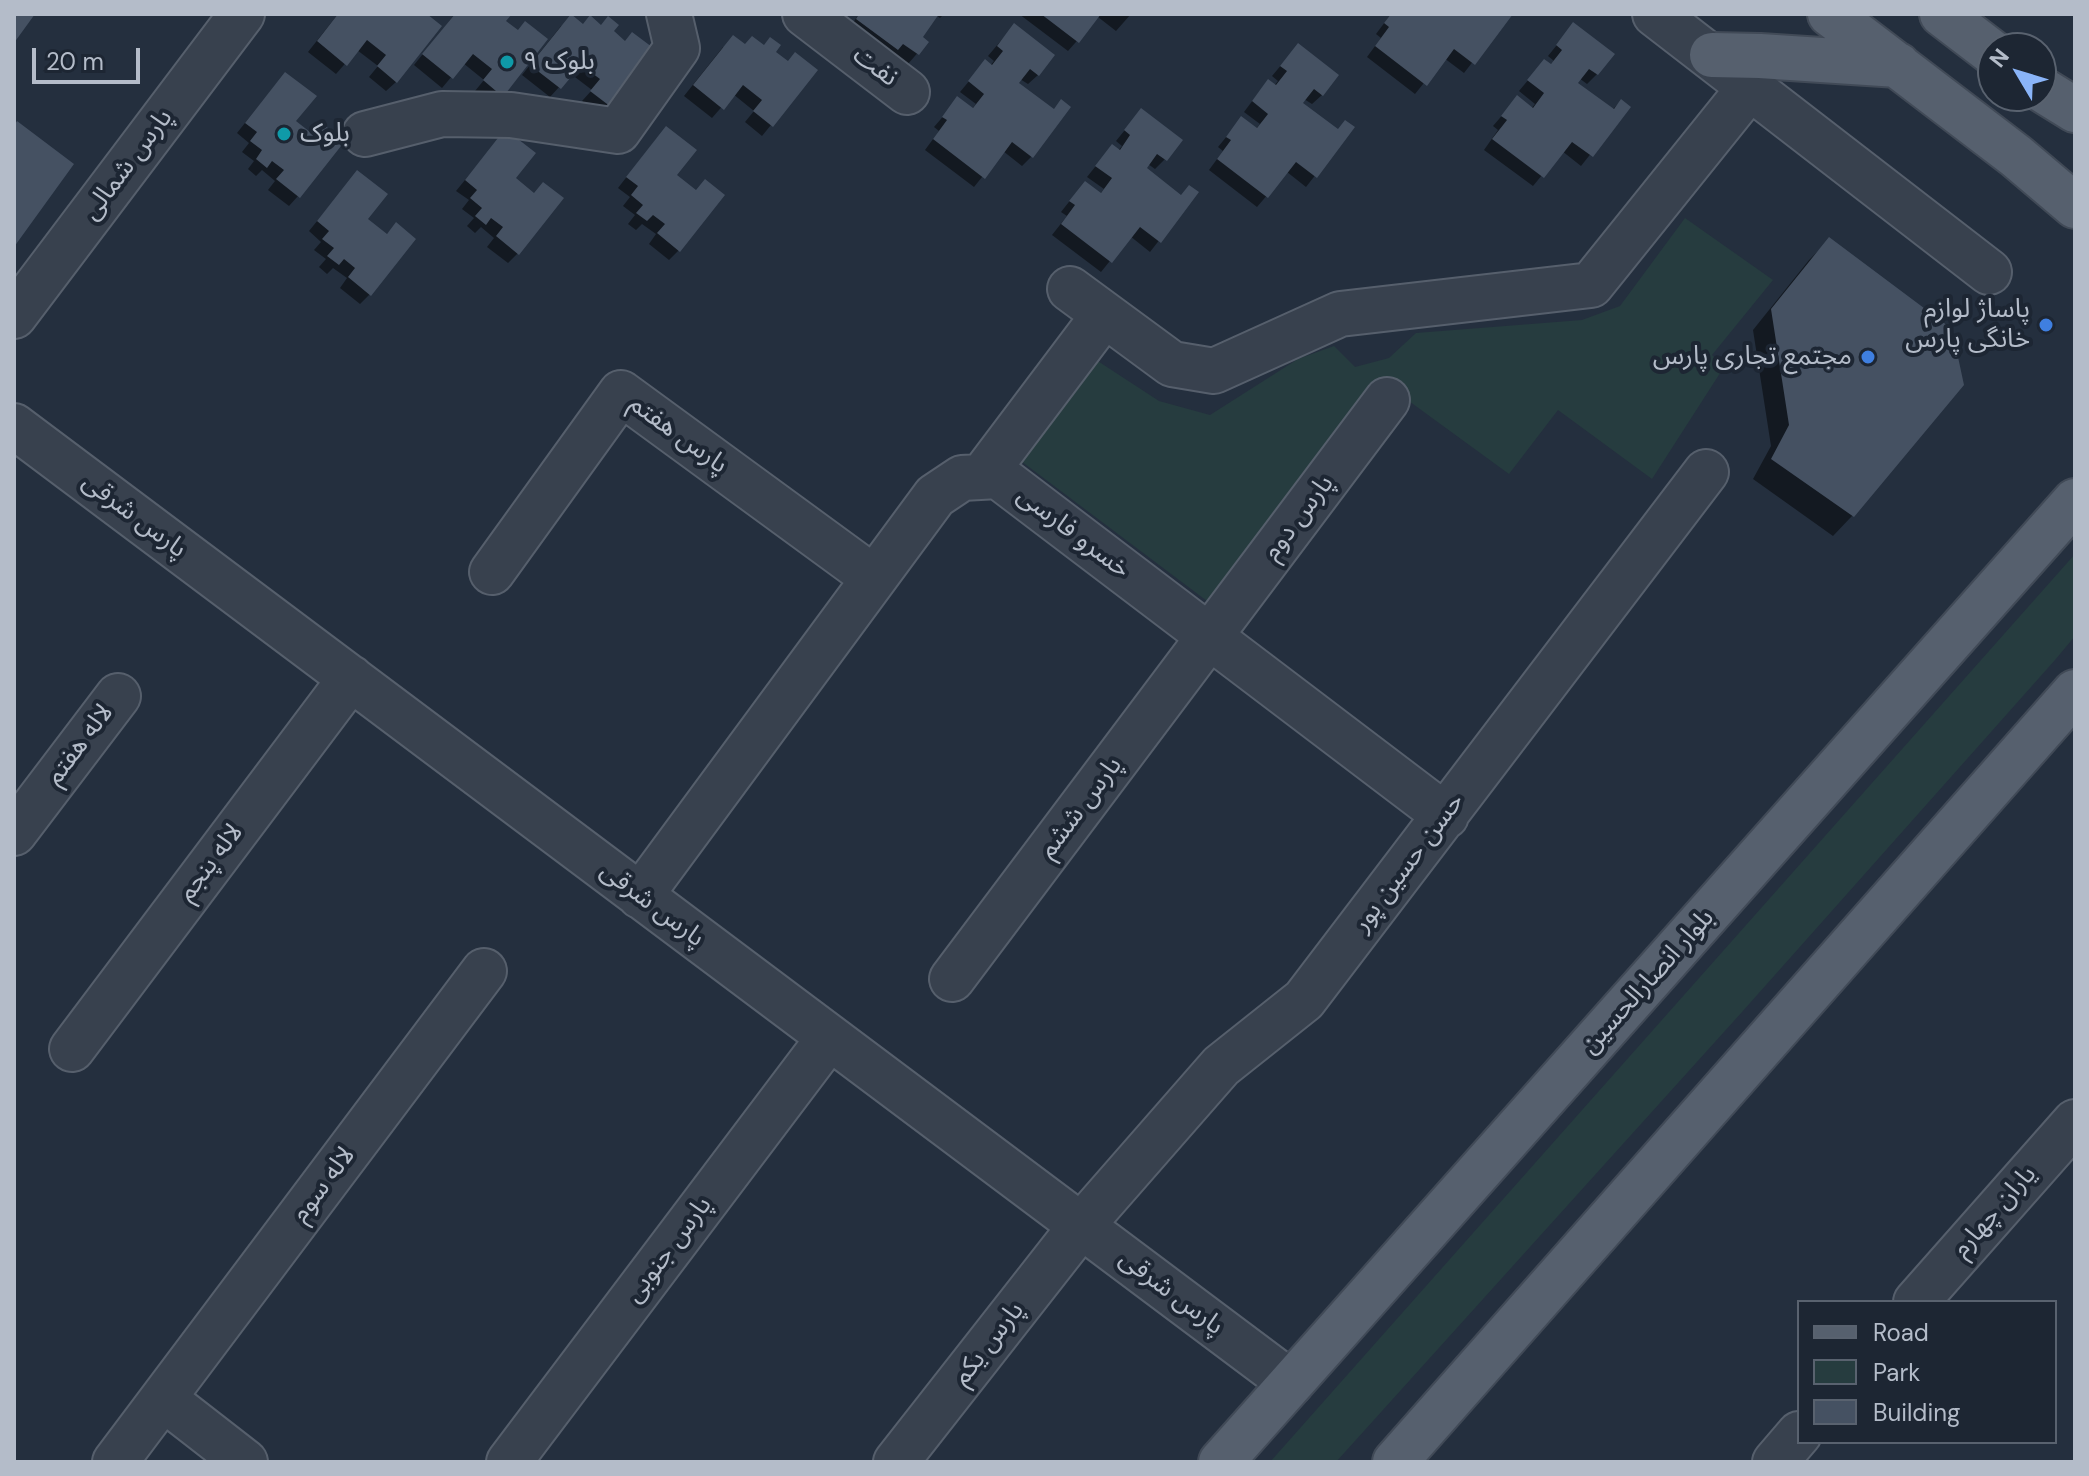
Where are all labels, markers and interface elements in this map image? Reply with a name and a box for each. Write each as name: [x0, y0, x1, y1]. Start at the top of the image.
scale bar: [36, 32, 144, 82]
north arrow: [1977, 32, 2057, 112]
street label: نفت: [846, 40, 904, 94]
text: N: [1983, 43, 2016, 73]
text: 20 m: [46, 46, 104, 77]
place label: بلوک ۹: [523, 46, 595, 78]
marker: بلوک ۹: [498, 53, 516, 71]
street label: پارس شمالی: [76, 103, 180, 227]
place label: بلوک: [300, 118, 350, 150]
marker: بلوک: [275, 125, 293, 143]
place label: پاساژ لوازم خانگی پارس: [1905, 294, 2030, 356]
marker: پاساژ لوازم خانگی پارس: [2037, 316, 2055, 334]
place label: مجتمع تجاری پارس: [1653, 341, 1852, 373]
marker: مجتمع تجاری پارس: [1859, 348, 1877, 366]
street label: پارس هفتم: [622, 389, 734, 481]
street label: پارس شرقی: [75, 466, 193, 566]
street label: پارس دوم: [1257, 469, 1341, 567]
street label: خسرو فارسی: [1010, 480, 1136, 586]
street label: لاله هفتم: [39, 698, 121, 792]
street label: پارس ششم: [1033, 751, 1129, 865]
street label: حسن حسین پور: [1347, 787, 1471, 939]
street label: لاله پنجم: [172, 818, 250, 908]
street label: پارس شرقی: [593, 855, 711, 955]
street label: بلوار انصارالحسین: [1575, 903, 1721, 1061]
street label: لاله سوم: [285, 1141, 363, 1229]
street label: یاران چهارم: [1946, 1159, 2044, 1265]
street label: پارس جنوبی: [619, 1191, 719, 1309]
street label: پارس شرقی: [1112, 1243, 1230, 1343]
street label: پارس یکم: [947, 1296, 1031, 1392]
legend: [1797, 1300, 2057, 1444]
text: Road: [1873, 1317, 1929, 1348]
text: Park: [1873, 1357, 1920, 1388]
text: Building: [1873, 1397, 1960, 1428]

